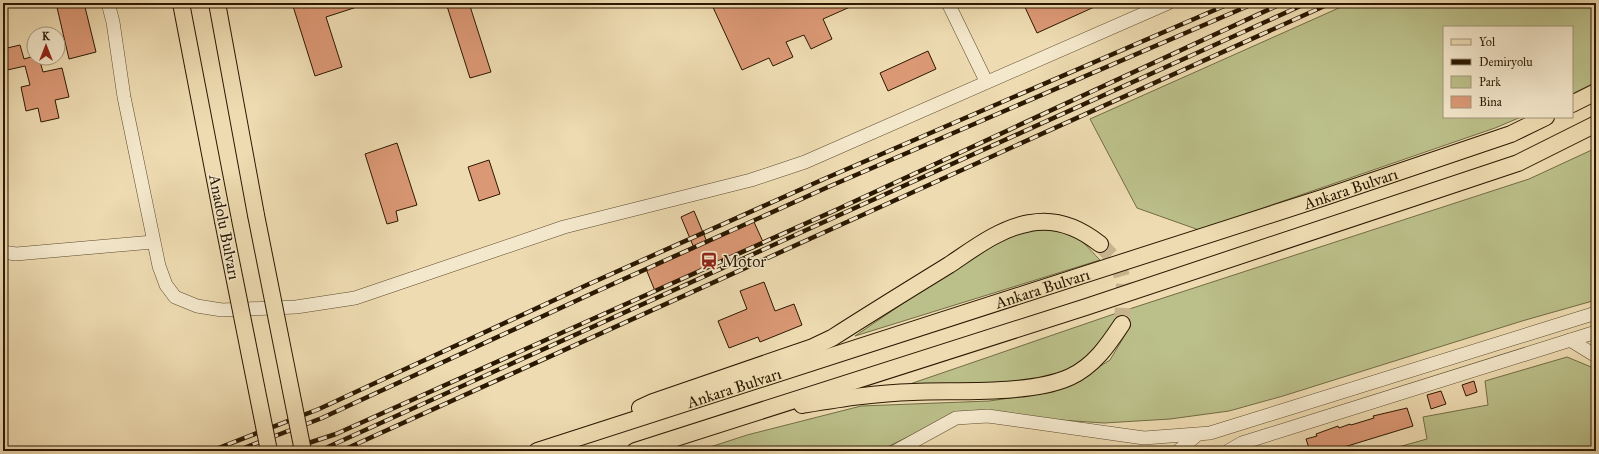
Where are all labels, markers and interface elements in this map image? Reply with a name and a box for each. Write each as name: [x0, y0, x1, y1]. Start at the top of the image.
north arrow: [26, 26, 66, 66]
legend: [1443, 26, 1573, 118]
text: K: [42, 30, 51, 43]
text: Yol: [1479, 35, 1496, 49]
text: Demiryolu: [1479, 55, 1533, 69]
text: Park: [1479, 75, 1501, 89]
text: Bina: [1479, 95, 1503, 109]
street label: Ankara Bulvarı: [1300, 164, 1401, 214]
street label: Anadolu Bulvarı: [205, 172, 244, 282]
station icon: Motor: [699, 251, 719, 271]
place label: Motor: [722, 252, 766, 271]
street label: Ankara Bulvarı: [992, 264, 1093, 313]
street label: Ankara Bulvarı: [684, 364, 784, 412]

